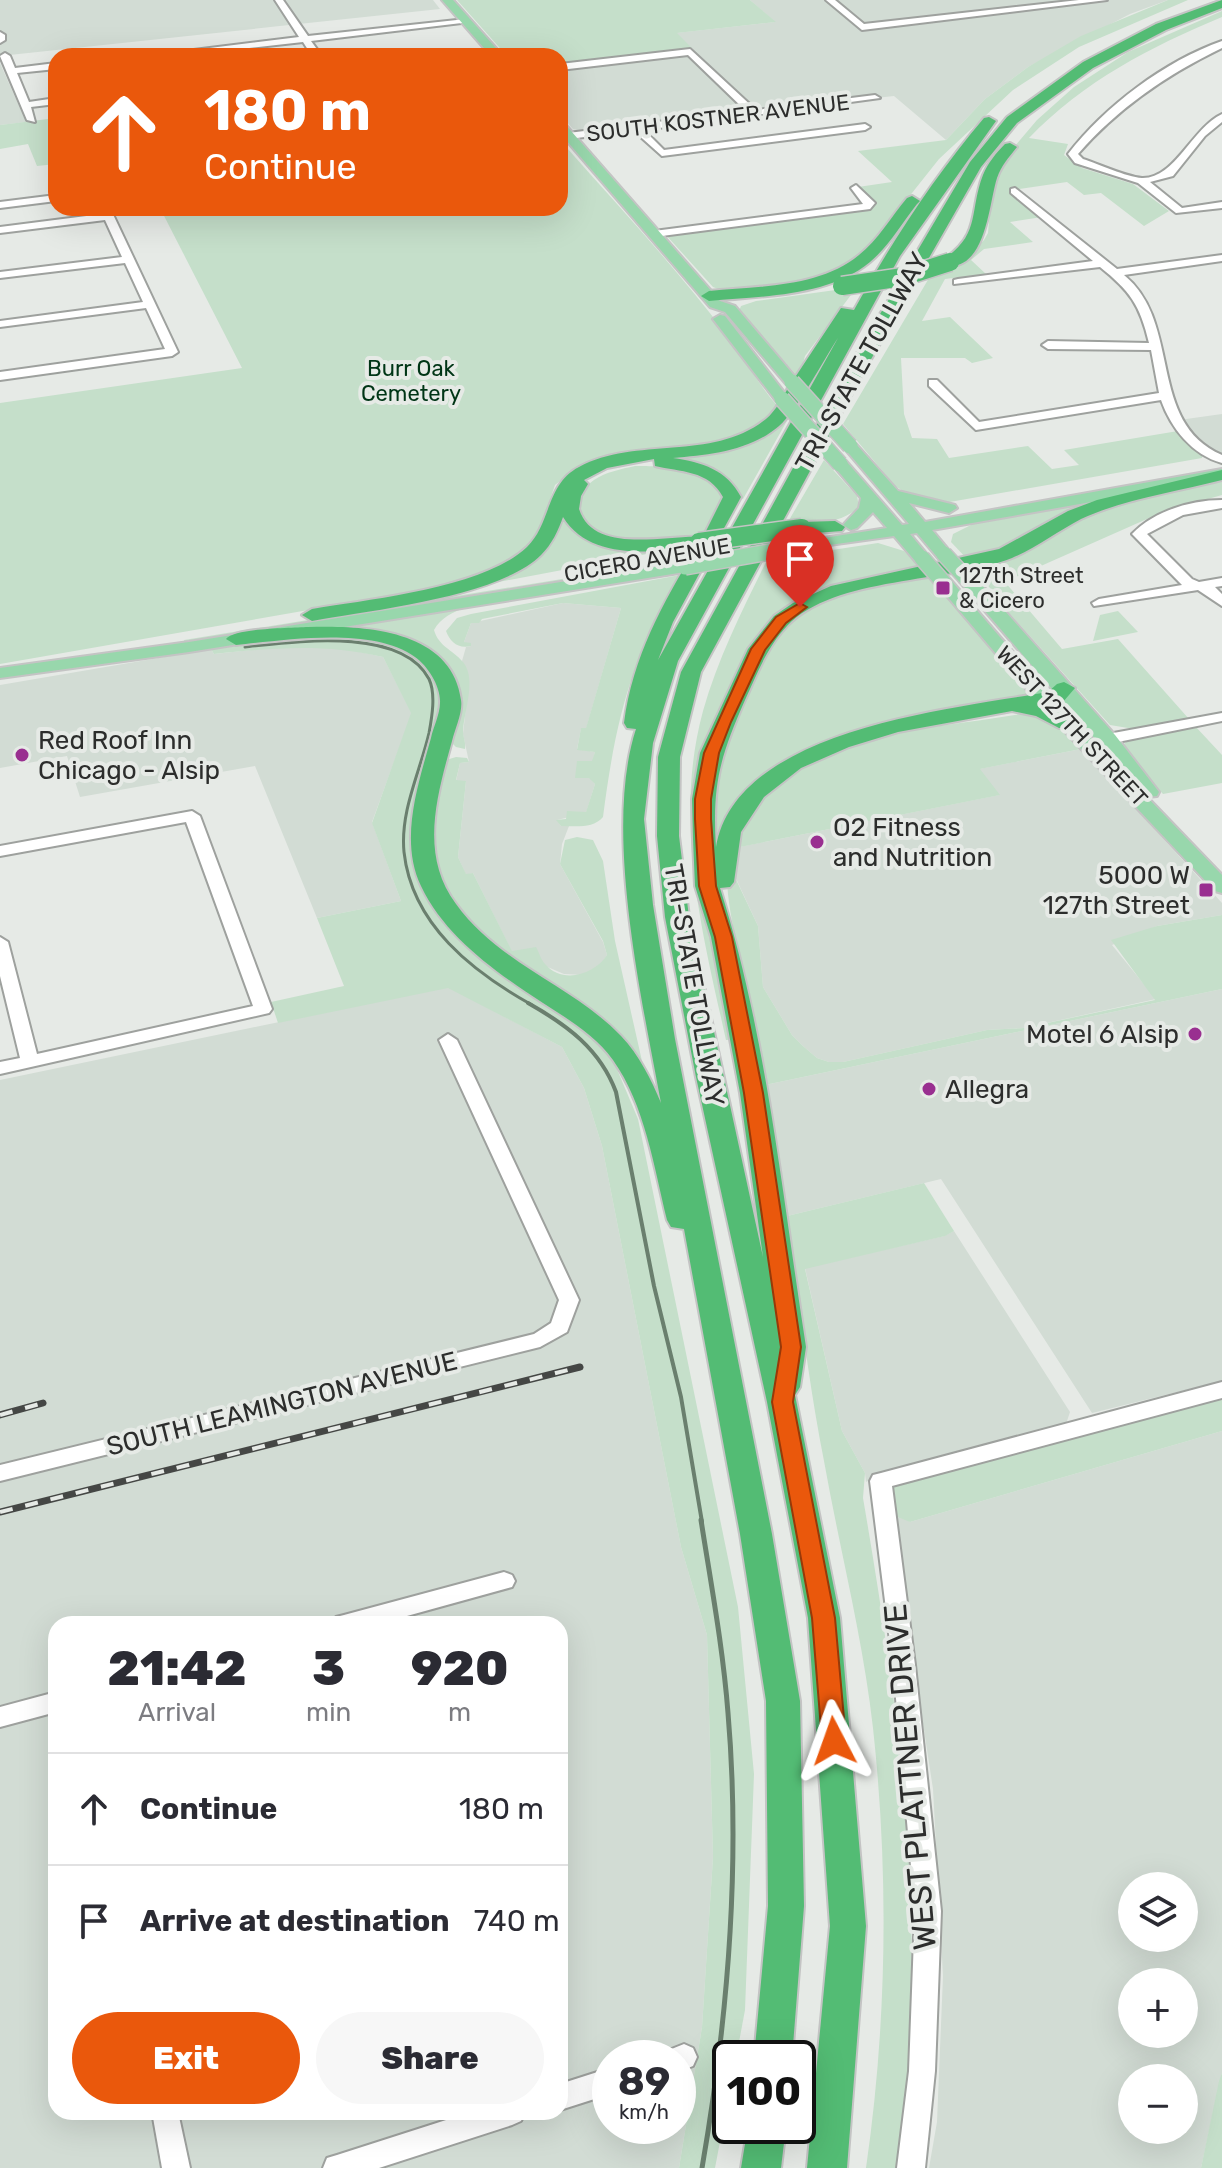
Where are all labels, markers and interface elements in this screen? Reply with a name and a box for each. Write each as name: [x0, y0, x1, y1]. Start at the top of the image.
text: 180 m: [204, 78, 371, 144]
icon: ahead: [72, 80, 176, 184]
street label: SOUTH KOSTNER AVENUE: [585, 88, 851, 148]
text: Continue: [204, 145, 357, 188]
street label: TRI-STATE TOLLWAY: [789, 247, 935, 477]
park label: Burr Oak Cemetery: [361, 355, 461, 407]
pin: [766, 525, 834, 607]
street label: CICERO AVENUE: [562, 532, 732, 588]
icon: arrive: [778, 537, 822, 581]
place label: 127th Street & Cicero: [959, 562, 1084, 614]
marker: 127th Street & Cicero: [934, 579, 952, 597]
street label: WEST 127TH STREET: [991, 640, 1154, 812]
place label: Red Roof Inn Chicago - Alsip: [38, 725, 220, 786]
marker: Red Roof Inn Chicago - Alsip: [13, 746, 31, 764]
place label: O2 Fitness and Nutrition: [833, 812, 992, 873]
marker: O2 Fitness and Nutrition: [808, 833, 826, 851]
place label: 5000 W 127th Street: [1043, 860, 1190, 921]
street label: TRI-STATE TOLLWAY: [657, 862, 731, 1109]
marker: 5000 W 127th Street: [1197, 881, 1215, 899]
place label: Motel 6 Alsip: [1026, 1019, 1179, 1050]
marker: Motel 6 Alsip: [1186, 1025, 1204, 1043]
place label: Allegra: [945, 1074, 1029, 1105]
marker: Allegra: [920, 1080, 938, 1098]
street label: SOUTH LEAMINGTON AVENUE: [104, 1345, 460, 1463]
street label: WEST PLATTNER DRIVE: [876, 1602, 944, 1952]
text: 21:42: [107, 1640, 247, 1697]
text: 3: [312, 1640, 345, 1697]
text: 920: [411, 1640, 509, 1697]
text: Arrival: [138, 1697, 216, 1728]
text: min: [306, 1697, 351, 1728]
text: m: [448, 1697, 471, 1728]
position arrow: [792, 1699, 876, 1783]
icon: ahead: [72, 1787, 116, 1831]
text: Continue: [140, 1791, 277, 1827]
text: 180 m: [459, 1791, 544, 1827]
map controls: [1118, 1872, 1198, 2144]
button: layers: [1118, 1872, 1198, 1952]
icon: arrive: [72, 1899, 116, 1943]
text: Arrive at destination: [140, 1903, 450, 1939]
text: 740 m: [474, 1903, 560, 1939]
button: +: [1118, 1968, 1198, 2048]
button: Exit: [72, 2012, 300, 2104]
button: Share: [316, 2012, 544, 2104]
speed limit sign: 100: [712, 2040, 816, 2144]
text: 89: [618, 2058, 670, 2105]
button: −: [1118, 2064, 1198, 2144]
text: km/h: [619, 2100, 669, 2124]

